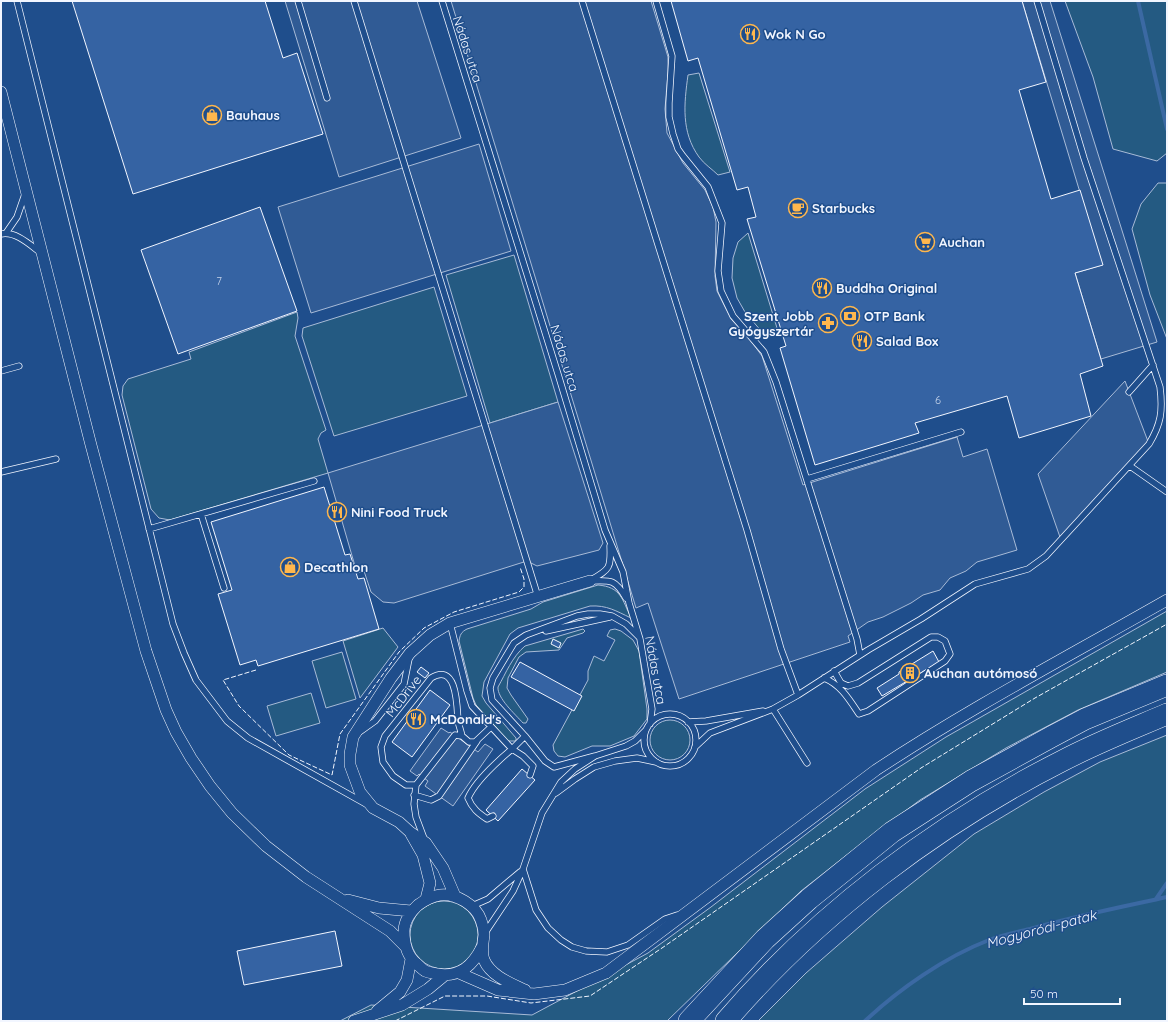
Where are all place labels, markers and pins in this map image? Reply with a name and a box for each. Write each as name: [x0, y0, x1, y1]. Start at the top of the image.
restaurant icon: Wok N Go: [739, 23, 761, 45]
place label: Wok N Go: [764, 26, 826, 42]
shop icon: Bauhaus: [201, 104, 223, 126]
place label: Bauhaus: [226, 107, 280, 123]
cafe icon: Starbucks: [787, 197, 809, 219]
place label: Starbucks: [812, 200, 875, 216]
supermarket icon: Auchan: [914, 231, 936, 253]
place label: Auchan: [939, 234, 985, 250]
restaurant icon: Buddha Original: [811, 277, 833, 299]
place label: Buddha Original: [836, 280, 937, 296]
bank icon: OTP Bank: [839, 305, 861, 327]
place label: Szent Jobb Gyógyszertár: [729, 308, 814, 339]
place label: OTP Bank: [864, 308, 925, 324]
pharmacy icon: Szent Jobb Gyógyszertár: [817, 312, 839, 334]
restaurant icon: Salad Box: [851, 330, 873, 352]
place label: Salad Box: [876, 333, 939, 349]
restaurant icon: Nini Food Truck: [326, 501, 348, 523]
place label: Nini Food Truck: [351, 504, 448, 520]
shop icon: Decathlon: [279, 556, 301, 578]
place label: Decathlon: [304, 559, 368, 575]
building icon: Auchan autómosó: [899, 662, 921, 684]
place label: Auchan autómosó: [924, 665, 1037, 681]
restaurant icon: McDonald's: [405, 708, 427, 730]
place label: McDonald's: [430, 711, 501, 727]

